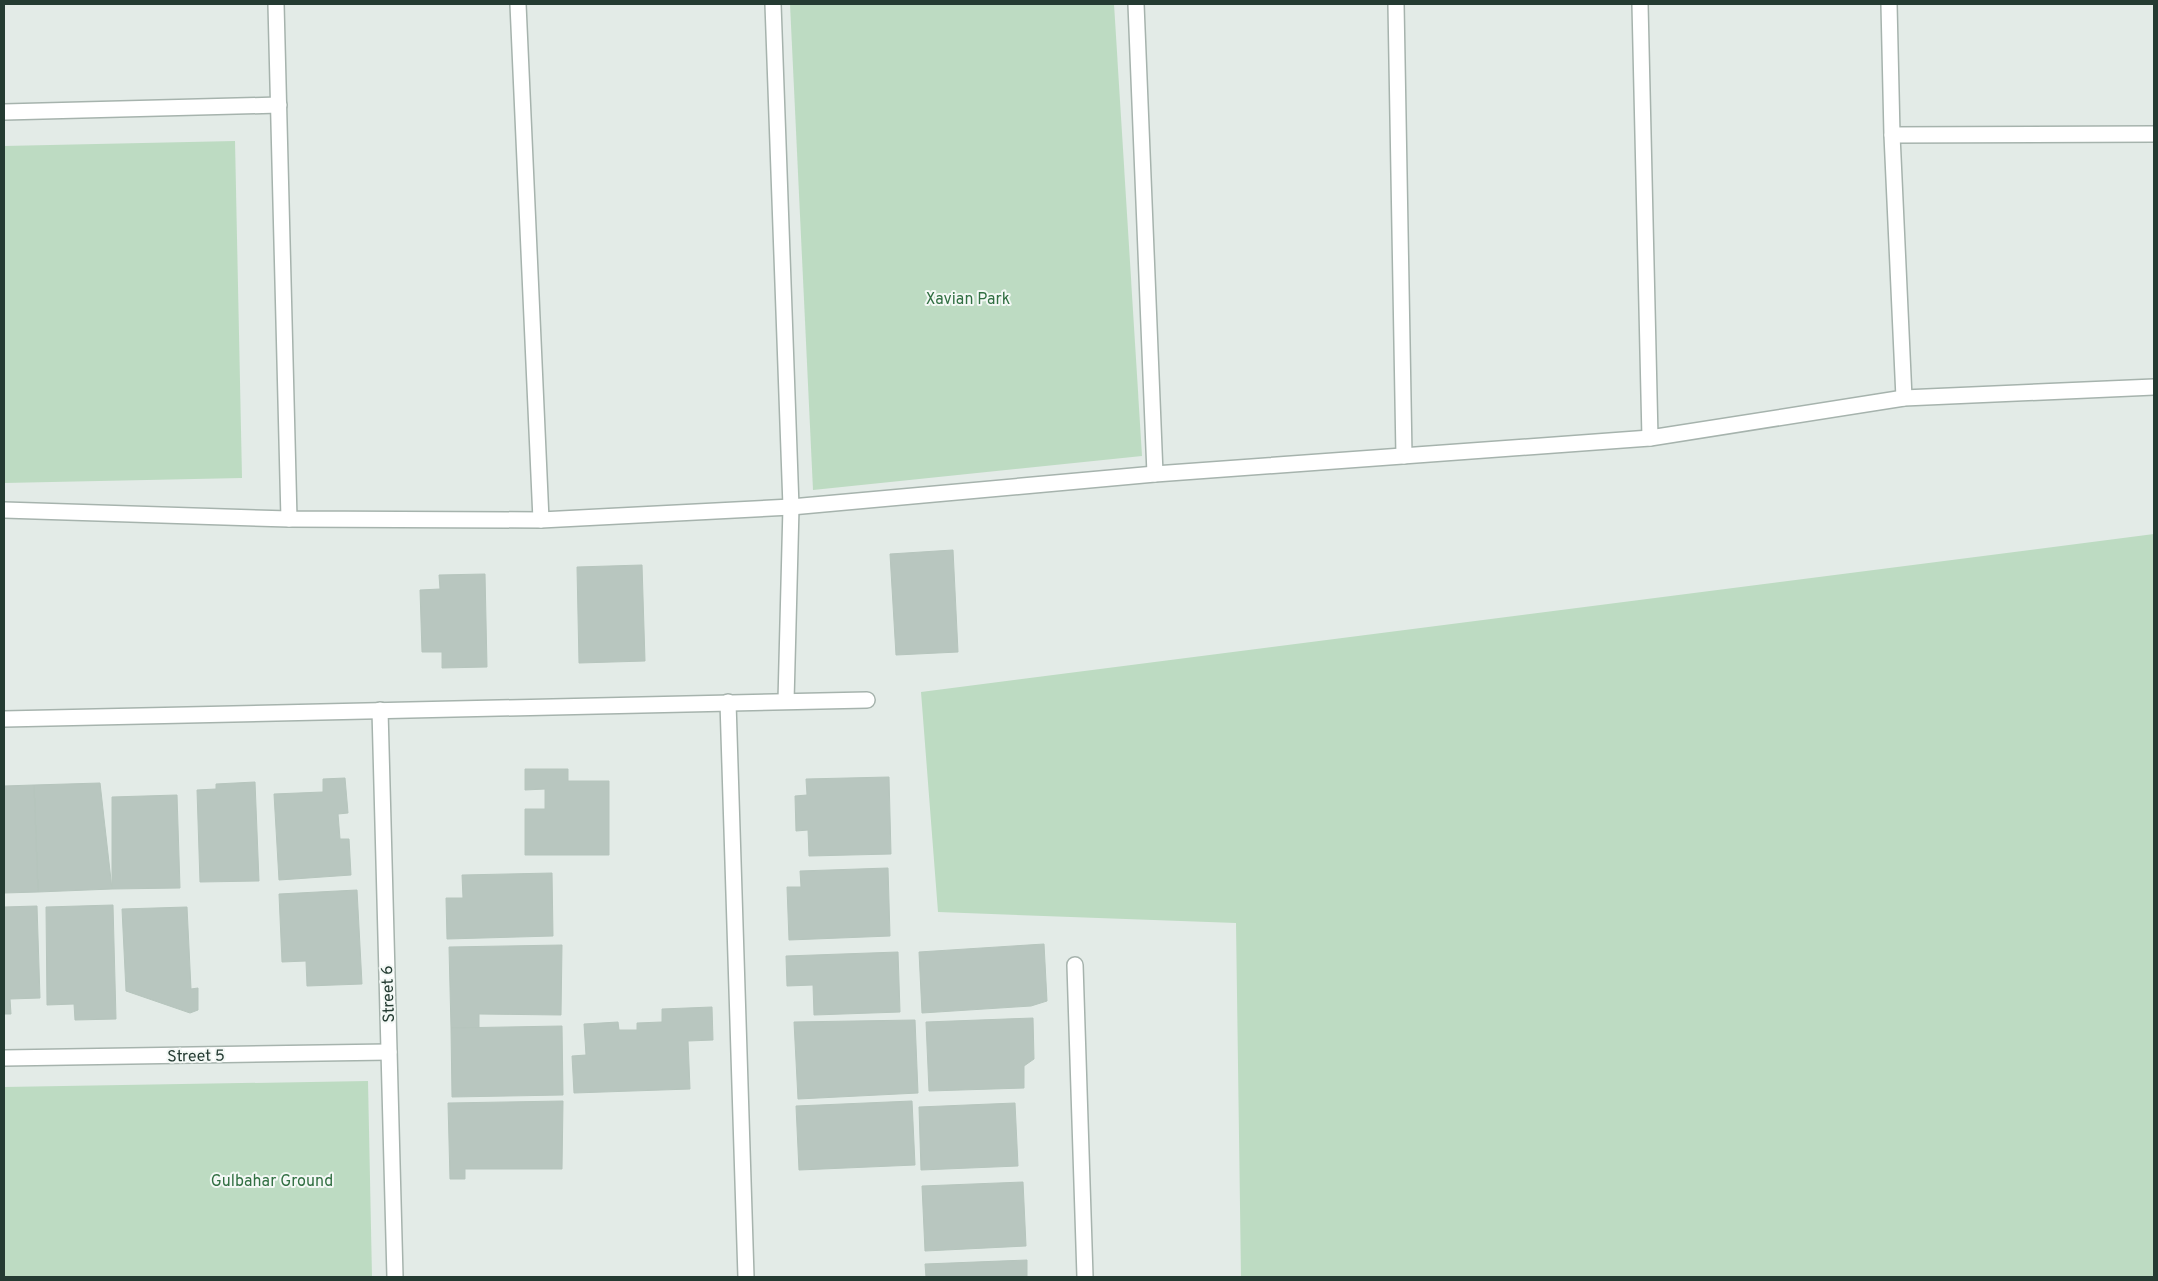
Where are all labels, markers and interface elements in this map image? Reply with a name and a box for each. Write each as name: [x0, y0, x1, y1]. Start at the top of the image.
park label: Xavian Park: [926, 290, 1010, 310]
street label: Street 6: [378, 965, 400, 1023]
street label: Street 5: [167, 1046, 225, 1068]
park label: Gulbahar Ground: [211, 1172, 333, 1192]

